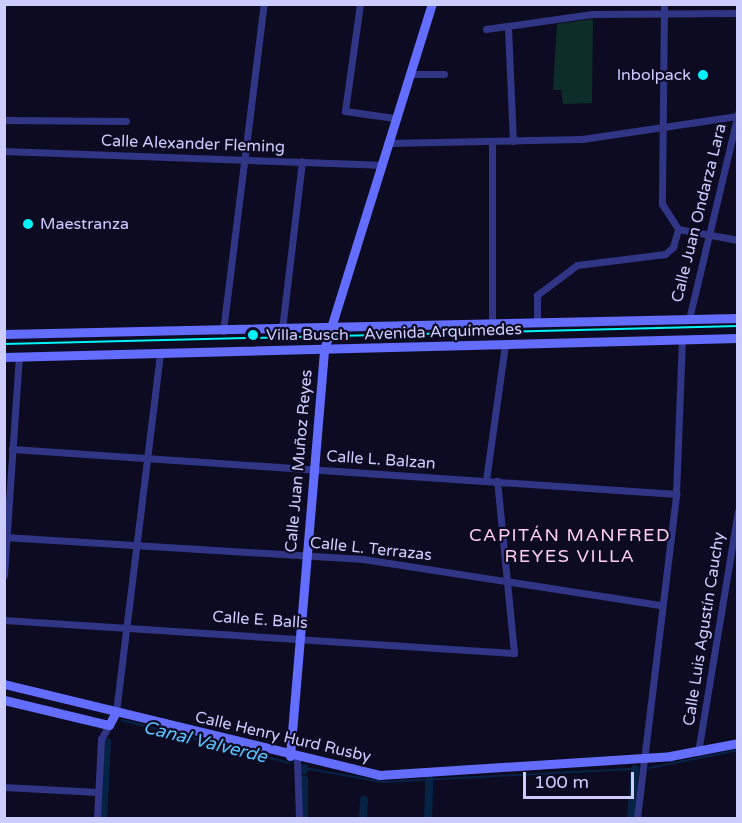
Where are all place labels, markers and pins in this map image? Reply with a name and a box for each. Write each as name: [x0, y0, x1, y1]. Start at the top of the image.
place label: Inbolpack: [617, 65, 691, 85]
marker: Inbolpack: [696, 68, 710, 82]
place label: Maestranza: [40, 214, 129, 234]
marker: Maestranza: [21, 217, 35, 231]
place label: Villa Busch: [266, 325, 349, 345]
marker: Villa Busch: [244, 326, 262, 344]

